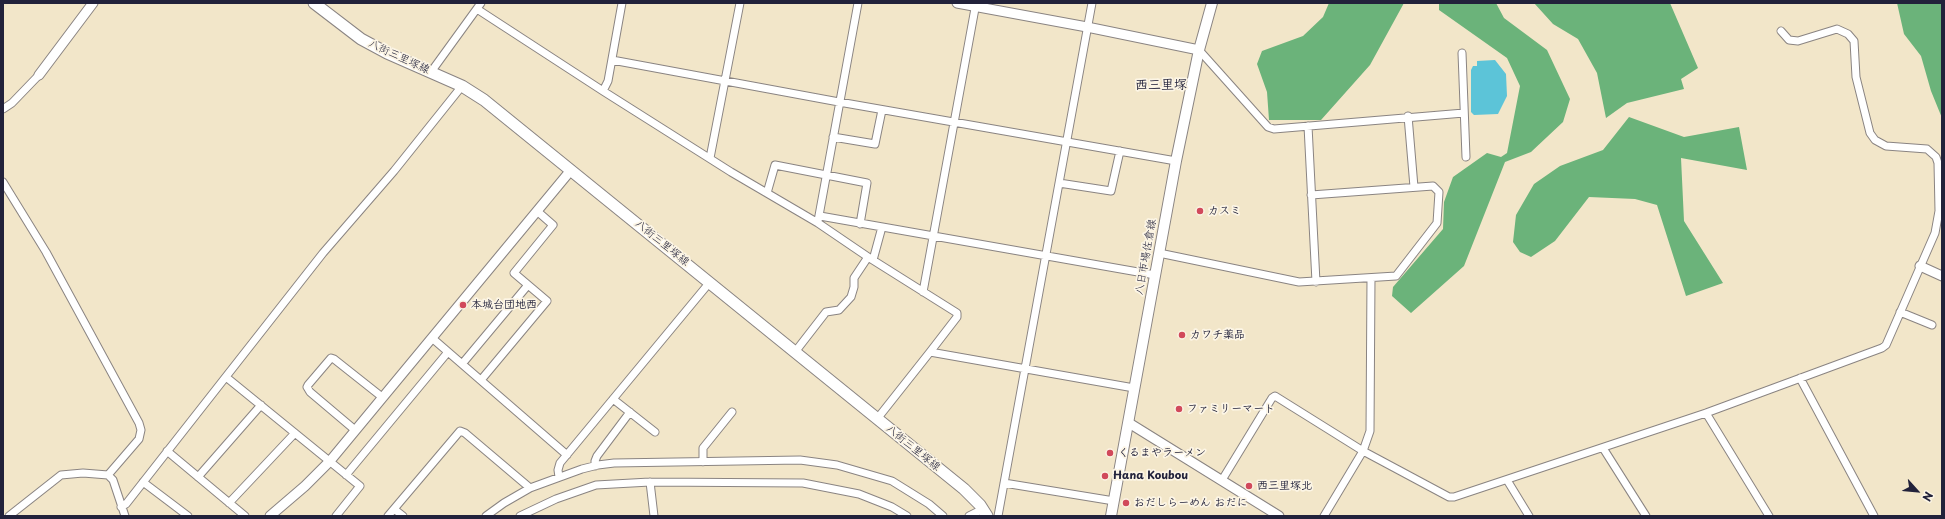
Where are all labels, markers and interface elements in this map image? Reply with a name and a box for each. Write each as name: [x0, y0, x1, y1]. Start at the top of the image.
street label: 八街三里塚線: [366, 37, 432, 77]
district label: 西三里塚: [1135, 77, 1187, 93]
place label: カスミ: [1208, 204, 1241, 218]
marker: カスミ: [1195, 206, 1205, 216]
street label: 八街三里塚線: [632, 217, 692, 269]
street label: 八日市場佐倉線: [1133, 218, 1159, 296]
place label: 本城台団地西: [471, 298, 537, 312]
marker: 本城台団地西: [458, 300, 468, 310]
place label: カワチ薬品: [1190, 328, 1245, 342]
marker: カワチ薬品: [1177, 330, 1187, 340]
place label: ファミリーマート: [1187, 402, 1275, 416]
marker: ファミリーマート: [1174, 404, 1184, 414]
street label: 八街三里塚線: [883, 422, 943, 474]
place label: くるまやラーメン: [1118, 446, 1206, 460]
marker: くるまやラーメン: [1105, 448, 1115, 458]
place label: Hana Koubou: [1113, 469, 1188, 483]
marker: Hana Koubou: [1100, 471, 1110, 481]
north arrow: [1897, 471, 1937, 511]
place label: 西三里塚北: [1257, 479, 1312, 493]
marker: 西三里塚北: [1244, 481, 1254, 491]
text: N: [1919, 489, 1938, 504]
place label: おだしらーめん おだに: [1134, 496, 1248, 510]
marker: おだしらーめん おだに: [1121, 498, 1131, 508]

